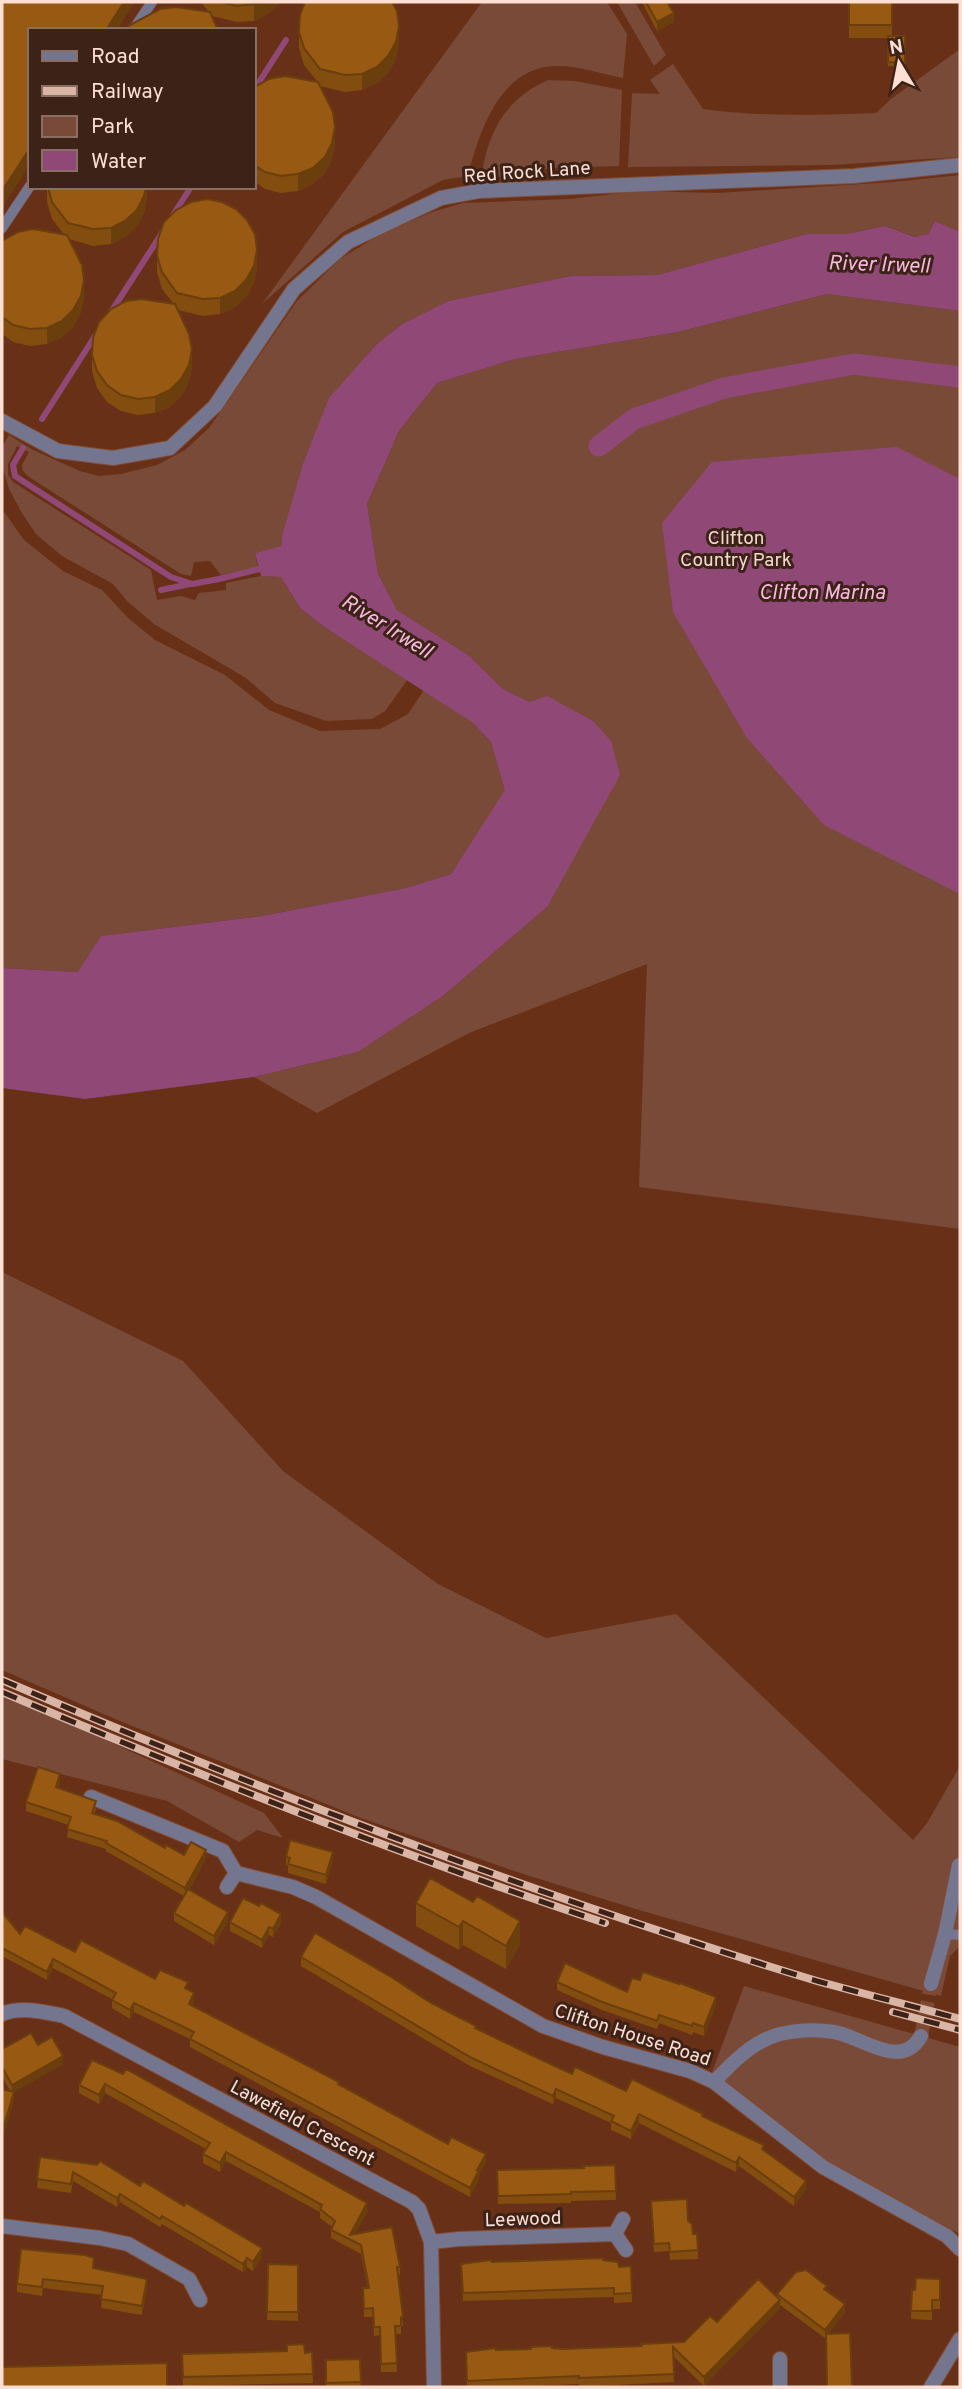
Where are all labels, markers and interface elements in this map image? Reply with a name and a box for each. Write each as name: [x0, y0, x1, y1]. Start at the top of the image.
legend: [28, 28, 256, 189]
north arrow: [864, 28, 934, 98]
text: N: [888, 35, 905, 61]
text: Road: [91, 44, 140, 71]
text: Railway: [91, 79, 164, 106]
text: Park: [91, 114, 134, 141]
text: Water: [91, 149, 146, 176]
street label: Red Rock Lane: [463, 157, 591, 189]
water label: River Irwell: [828, 250, 932, 281]
park label: Clifton Country Park: [680, 527, 792, 573]
water label: Clifton Marina: [759, 580, 885, 607]
water label: River Irwell: [336, 589, 438, 667]
street label: Clifton House Road: [551, 1999, 714, 2073]
street label: Lawefield Crescent: [225, 2075, 379, 2172]
street label: Leewood: [484, 2207, 562, 2233]

